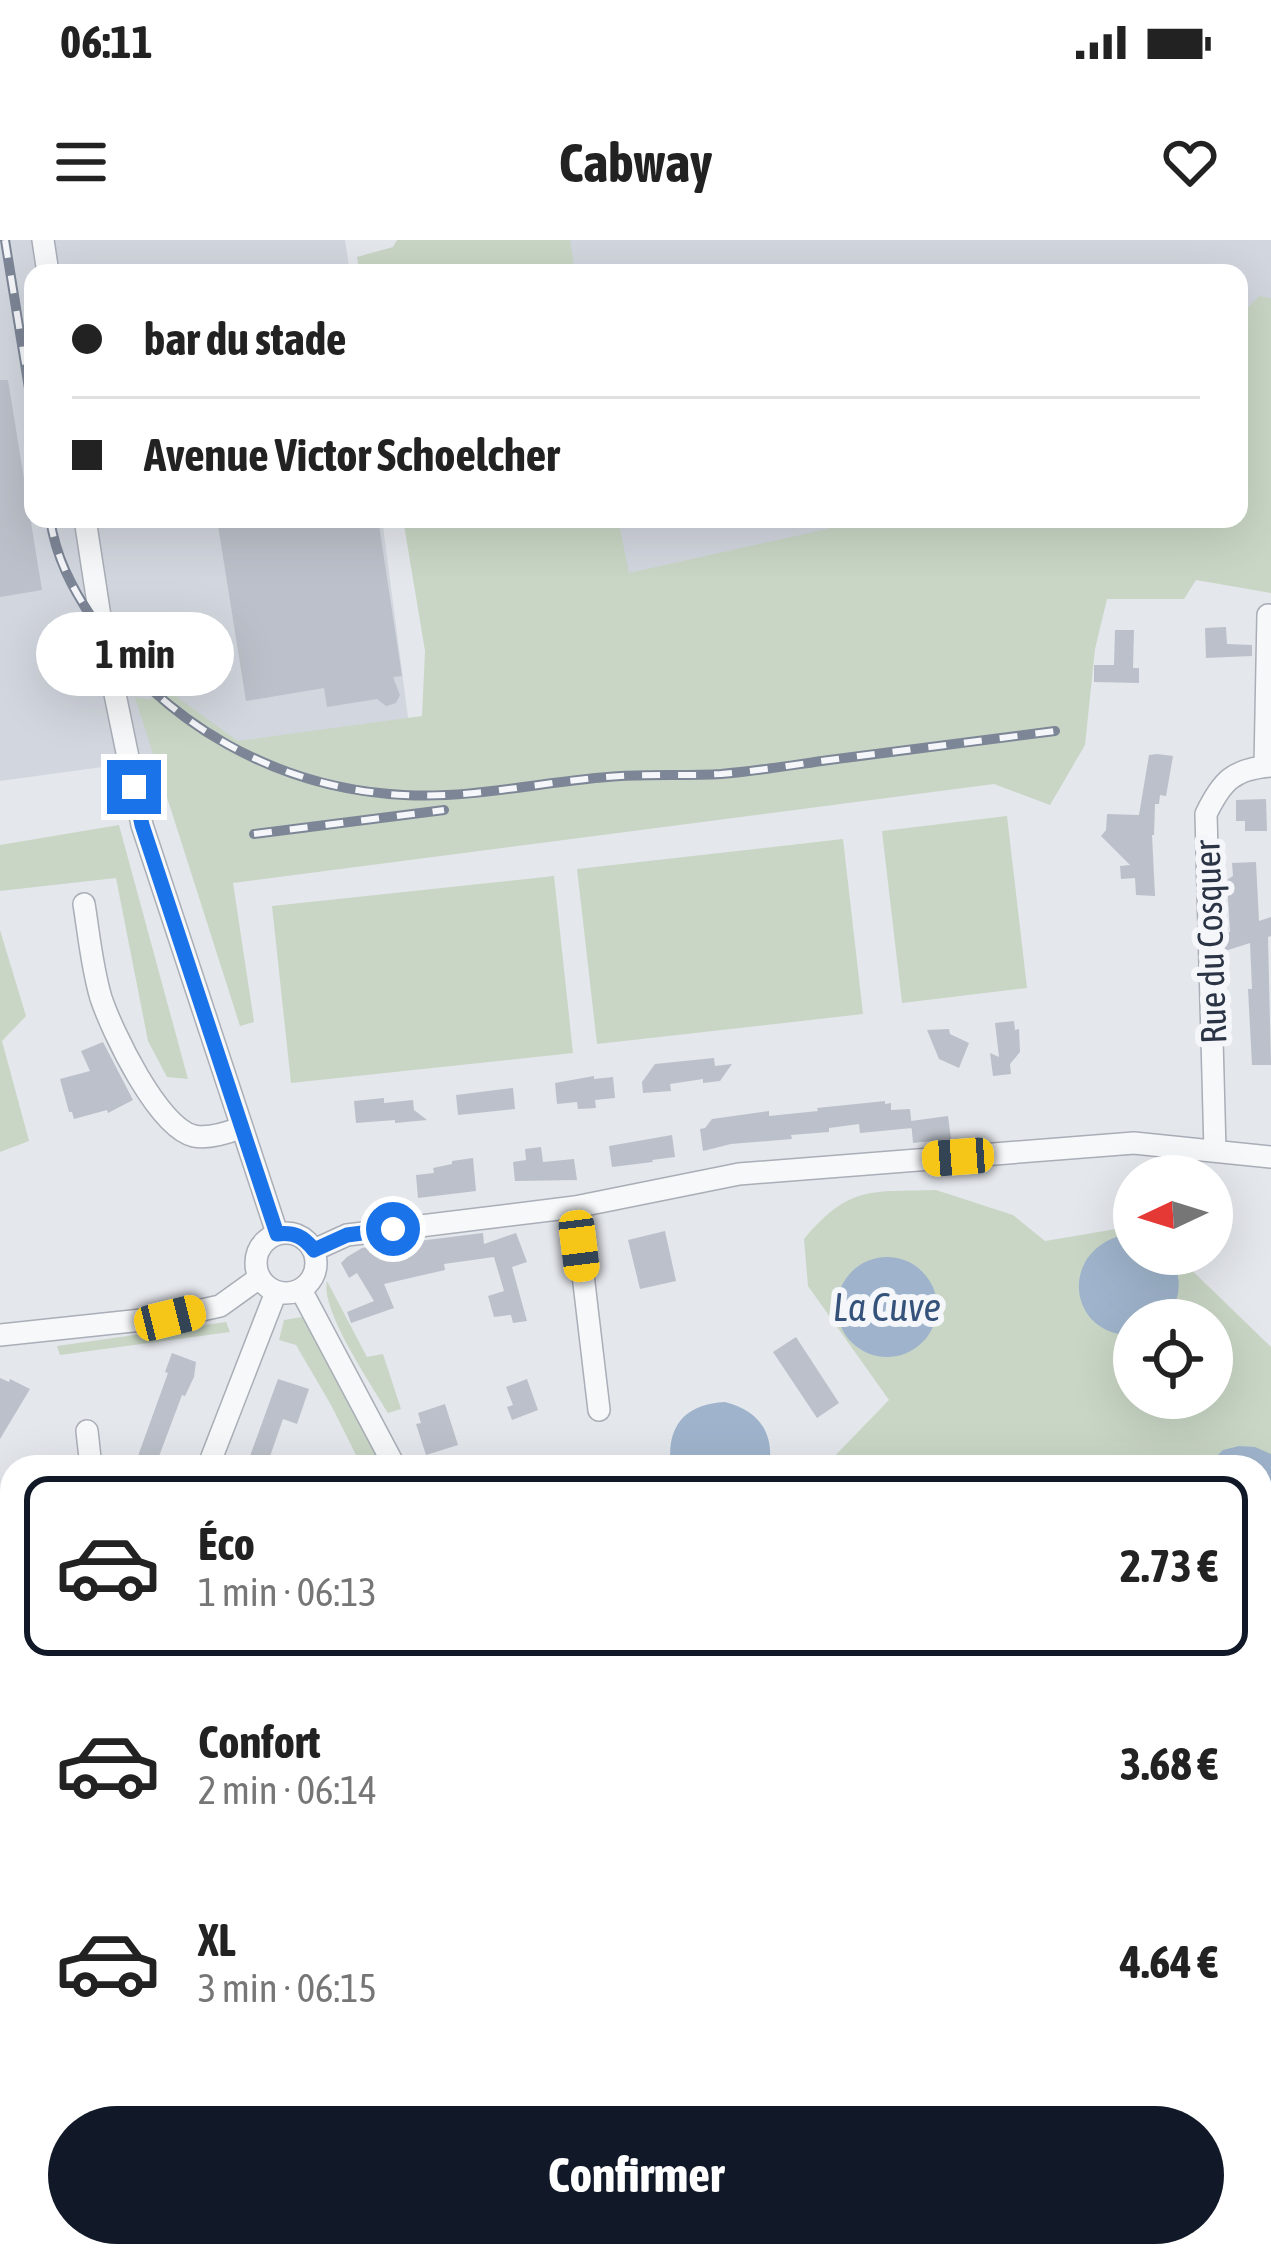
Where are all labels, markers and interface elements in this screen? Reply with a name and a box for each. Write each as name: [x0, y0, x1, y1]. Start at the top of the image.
text: 06:11: [60, 16, 153, 68]
icon: menu: [48, 129, 114, 195]
icon: heart: [1157, 129, 1223, 195]
text: Cabway: [559, 132, 712, 193]
text: bar du stade: [144, 313, 346, 365]
text: Avenue Victor Schoelcher: [144, 429, 560, 481]
callout: 1 min: [35, 613, 233, 697]
text: 1 min: [95, 632, 175, 676]
route end: [107, 760, 161, 814]
street label: Rue du Cosquer: [1185, 838, 1235, 1044]
car: [921, 1137, 995, 1177]
north arrow: [1113, 1155, 1233, 1275]
map controls: [1113, 1155, 1233, 1419]
route start: [366, 1202, 420, 1256]
car: [557, 1208, 601, 1284]
water label: La Cuve: [833, 1285, 941, 1329]
car: [131, 1292, 209, 1344]
button: locate: [1113, 1299, 1233, 1419]
icon: car: [54, 1512, 162, 1620]
text: Éco: [198, 1518, 255, 1570]
text: 2.73 €: [1120, 1540, 1218, 1592]
text: 1 min · 06:13: [198, 1570, 377, 1614]
icon: car: [54, 1710, 162, 1818]
text: Confort: [198, 1716, 321, 1768]
text: 3.68 €: [1120, 1738, 1218, 1790]
text: 2 min · 06:14: [198, 1768, 377, 1812]
icon: car: [54, 1908, 162, 2016]
text: XL: [198, 1914, 236, 1966]
text: 4.64 €: [1120, 1936, 1218, 1988]
text: 3 min · 06:15: [198, 1966, 377, 2010]
button: Confirmer: [48, 2106, 1224, 2244]

